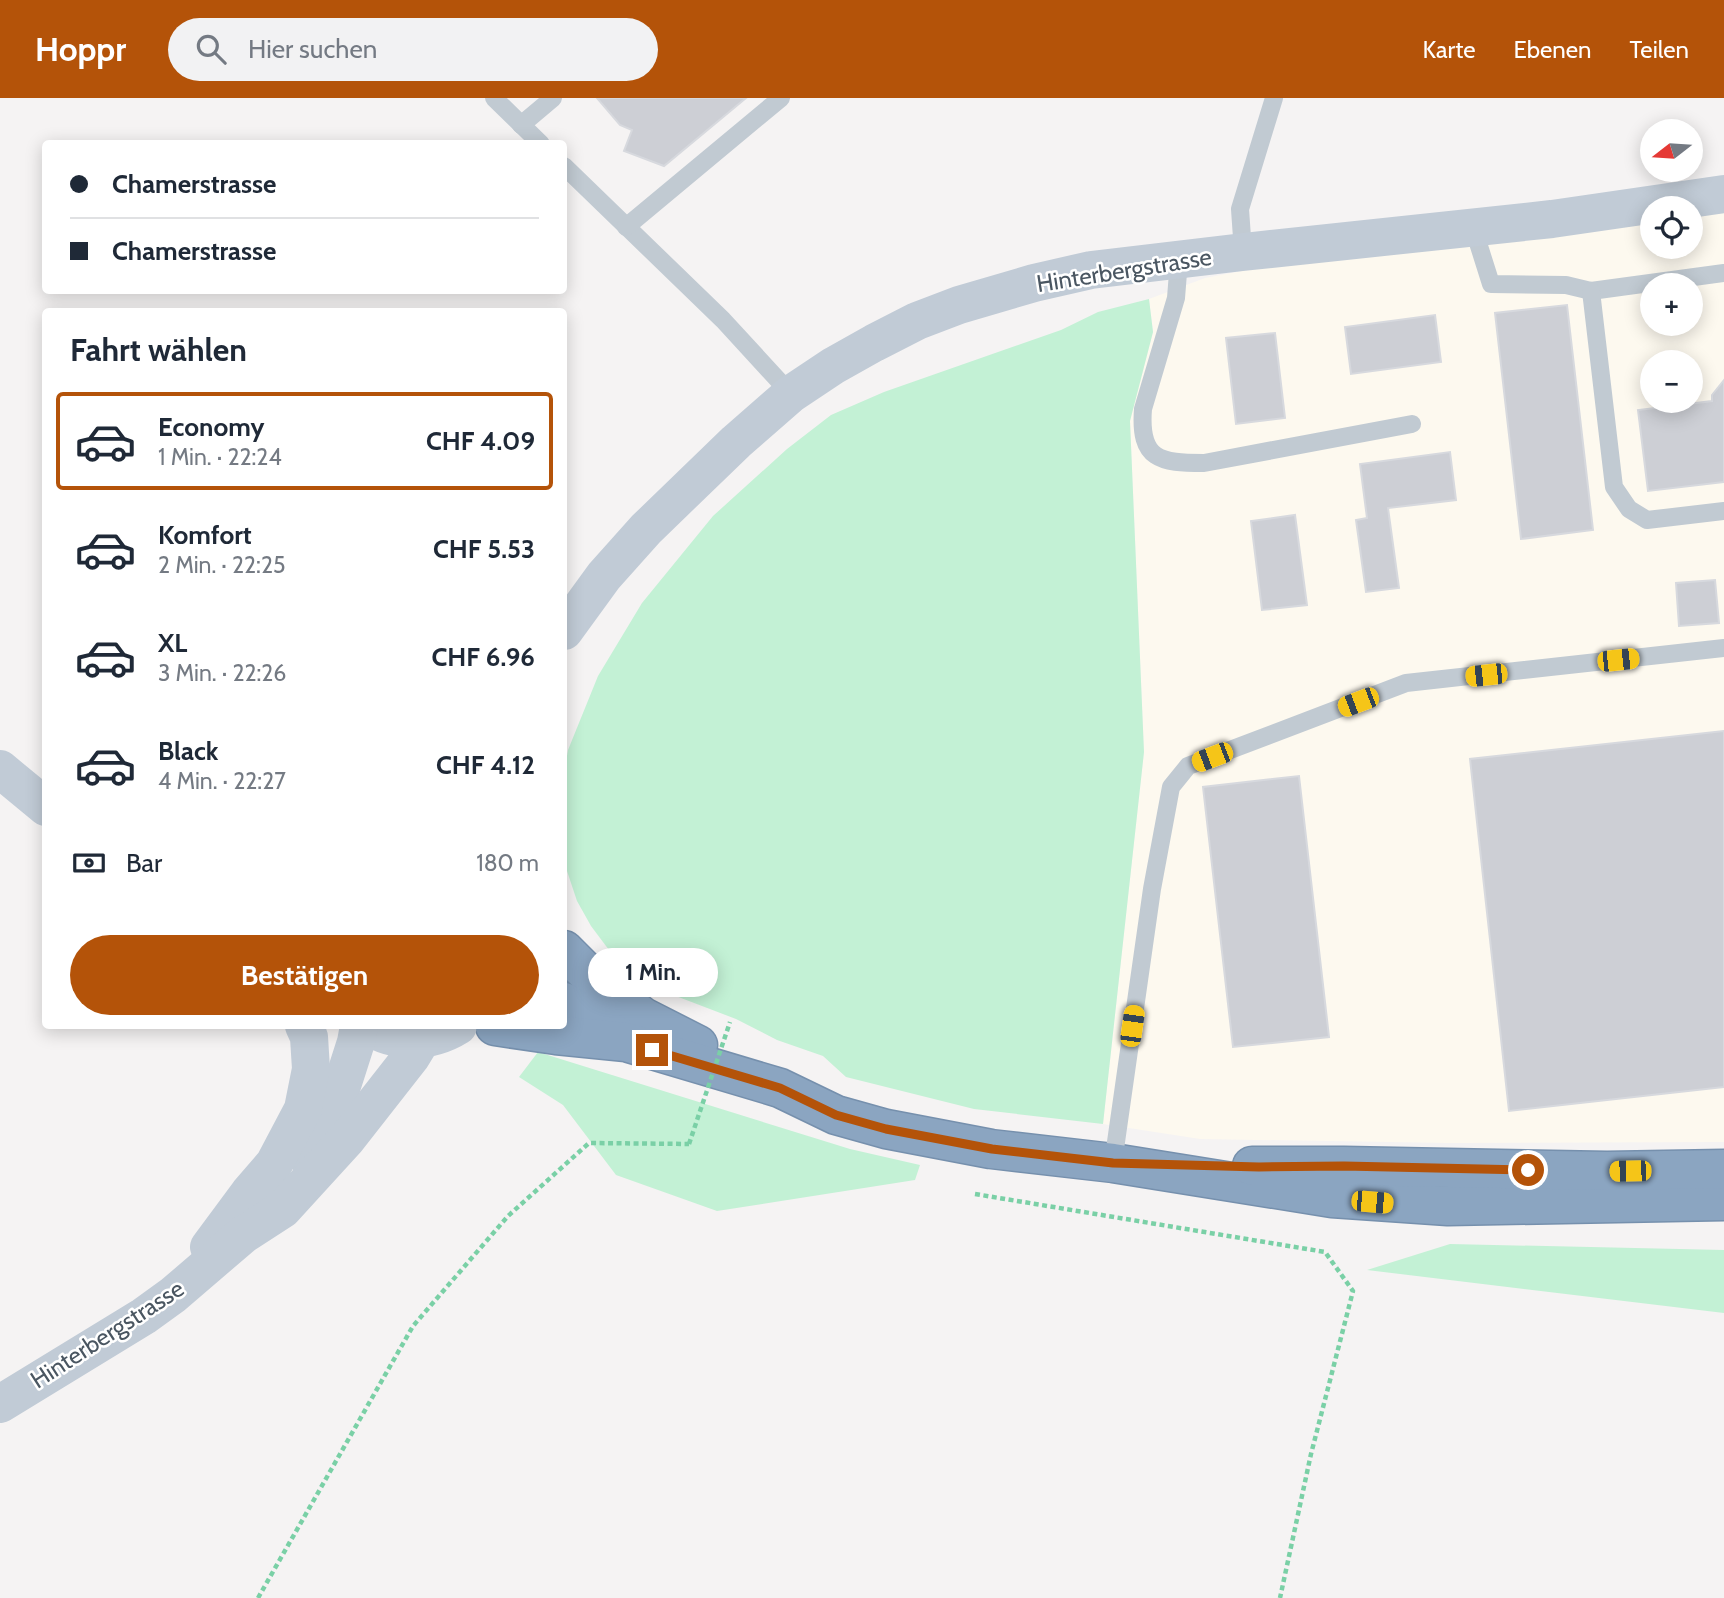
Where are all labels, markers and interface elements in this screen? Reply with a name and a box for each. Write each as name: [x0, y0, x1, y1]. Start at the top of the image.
search box: [168, 18, 658, 81]
text: Hoppr: [35, 29, 126, 69]
icon: search: [192, 30, 230, 68]
text: Hier suchen: [248, 33, 377, 65]
text: Karte: [1422, 35, 1475, 64]
text: Ebenen: [1513, 35, 1591, 64]
text: Teilen: [1629, 35, 1689, 64]
north arrow: [1640, 119, 1703, 182]
map controls: [1640, 119, 1703, 413]
text: Chamerstrasse: [112, 168, 276, 200]
button: locate: [1640, 196, 1703, 259]
text: Chamerstrasse: [112, 235, 276, 267]
street label: Hinterbergstrasse: [1034, 242, 1214, 298]
button: +: [1640, 273, 1703, 336]
text: Fahrt wählen: [70, 330, 247, 369]
button: −: [1640, 350, 1703, 413]
icon: car: [74, 410, 137, 473]
text: Economy: [158, 411, 264, 443]
text: CHF 4.09: [426, 425, 535, 457]
text: 1 Min. · 22:24: [158, 443, 282, 471]
icon: car: [74, 518, 137, 581]
text: Komfort: [158, 519, 252, 551]
text: CHF 5.53: [433, 533, 535, 565]
text: 2 Min. · 22:25: [158, 551, 285, 579]
icon: car: [74, 626, 137, 689]
text: XL: [158, 627, 187, 659]
text: CHF 6.96: [431, 641, 535, 673]
car: [1597, 647, 1640, 673]
text: 3 Min. · 22:26: [158, 659, 286, 687]
car: [1465, 662, 1508, 688]
car: [1335, 685, 1382, 719]
icon: car: [74, 734, 137, 797]
text: Black: [158, 735, 218, 767]
car: [1189, 740, 1236, 774]
text: CHF 4.12: [436, 749, 535, 781]
text: 4 Min. · 22:27: [158, 767, 286, 795]
icon: cash: [70, 844, 108, 882]
text: Bar: [126, 847, 162, 879]
text: 180 m: [476, 849, 539, 877]
button: Bestätigen: [70, 935, 539, 1015]
callout: 1 Min.: [587, 948, 717, 998]
text: 1 Min.: [625, 958, 681, 986]
car: [1119, 1004, 1146, 1048]
route end: [636, 1034, 668, 1066]
route start: [1512, 1154, 1544, 1186]
car: [1609, 1160, 1652, 1182]
car: [1351, 1190, 1394, 1214]
street label: Hinterbergstrasse: [25, 1274, 189, 1394]

